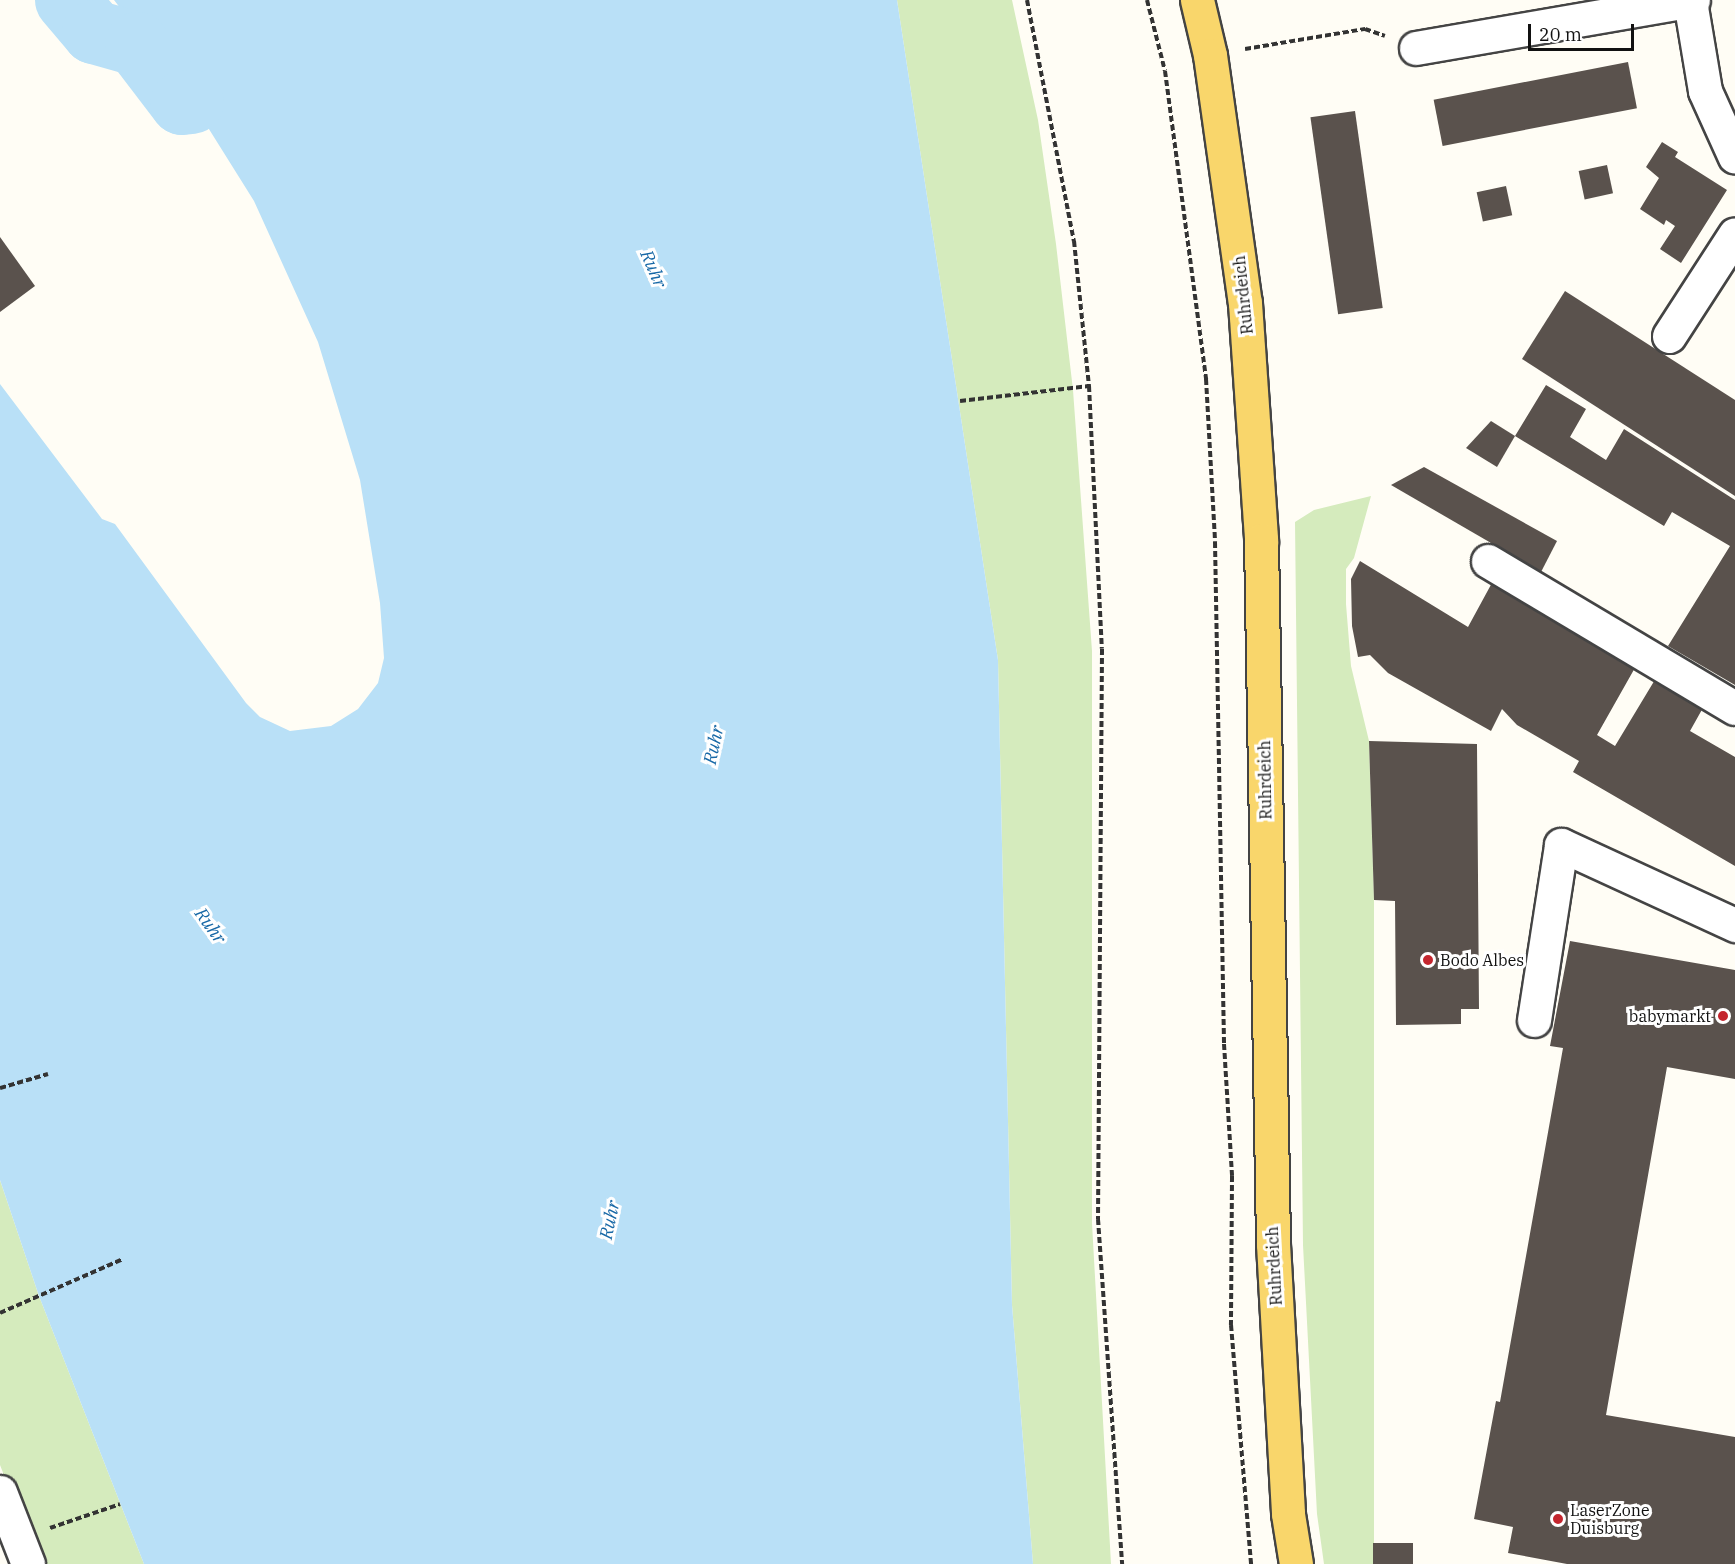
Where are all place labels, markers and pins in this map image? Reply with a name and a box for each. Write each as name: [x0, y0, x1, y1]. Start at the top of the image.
place label: Bodo Albes: [1440, 950, 1524, 970]
marker: Bodo Albes: [1421, 953, 1435, 967]
place label: babymarkt: [1629, 1006, 1711, 1026]
marker: babymarkt: [1716, 1009, 1730, 1023]
place label: LaserZone Duisburg: [1570, 1500, 1650, 1538]
marker: LaserZone Duisburg: [1551, 1512, 1565, 1526]

